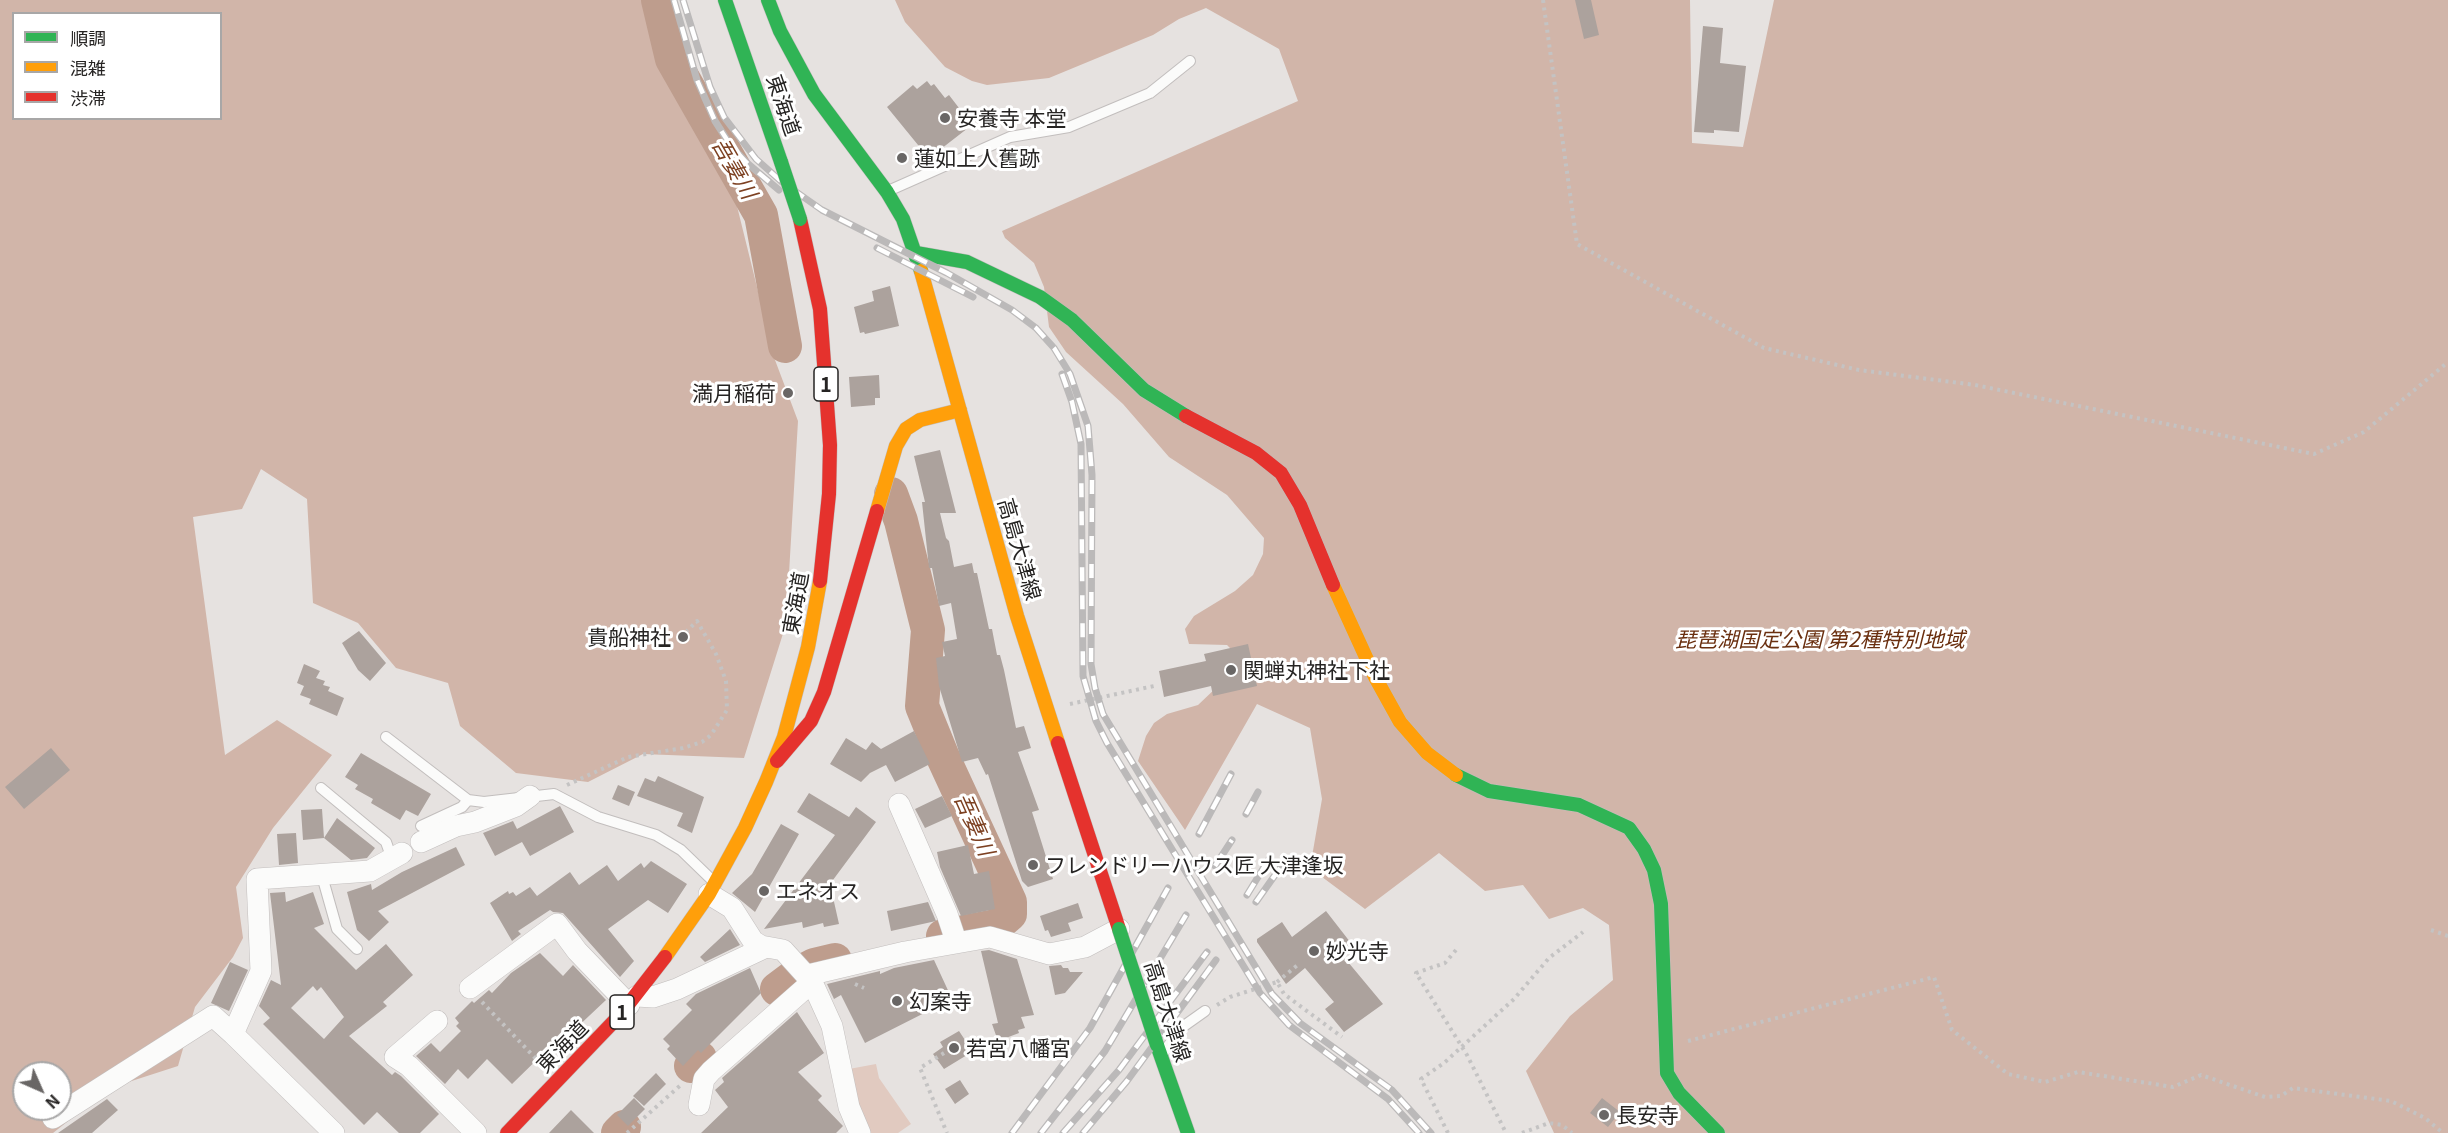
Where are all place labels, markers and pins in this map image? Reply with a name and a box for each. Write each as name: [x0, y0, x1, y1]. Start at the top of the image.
place label: 安養寺 本堂: [957, 105, 1067, 131]
marker: 安養寺 本堂: [938, 111, 952, 125]
place label: 蓮如上人舊跡: [914, 145, 1040, 171]
marker: 蓮如上人舊跡: [895, 151, 909, 165]
place label: 満月稲荷: [692, 380, 776, 406]
marker: 満月稲荷: [781, 386, 795, 400]
place label: 貴船神社: [587, 624, 671, 650]
marker: 貴船神社: [676, 630, 690, 644]
place label: 関蝉丸神社下社: [1243, 657, 1390, 683]
marker: 関蝉丸神社下社: [1224, 663, 1238, 677]
place label: フレンドリーハウス匠 大津逢坂: [1045, 852, 1344, 878]
marker: フレンドリーハウス匠 大津逢坂: [1026, 858, 1040, 872]
place label: エネオス: [776, 878, 860, 904]
marker: エネオス: [757, 884, 771, 898]
place label: 妙光寺: [1326, 938, 1389, 964]
marker: 妙光寺: [1307, 944, 1321, 958]
place label: 幻案寺: [909, 988, 972, 1014]
marker: 幻案寺: [890, 994, 904, 1008]
place label: 若宮八幡宮: [966, 1035, 1071, 1061]
marker: 若宮八幡宮: [947, 1041, 961, 1055]
place label: 長安寺: [1616, 1102, 1679, 1128]
marker: 長安寺: [1597, 1108, 1611, 1122]

